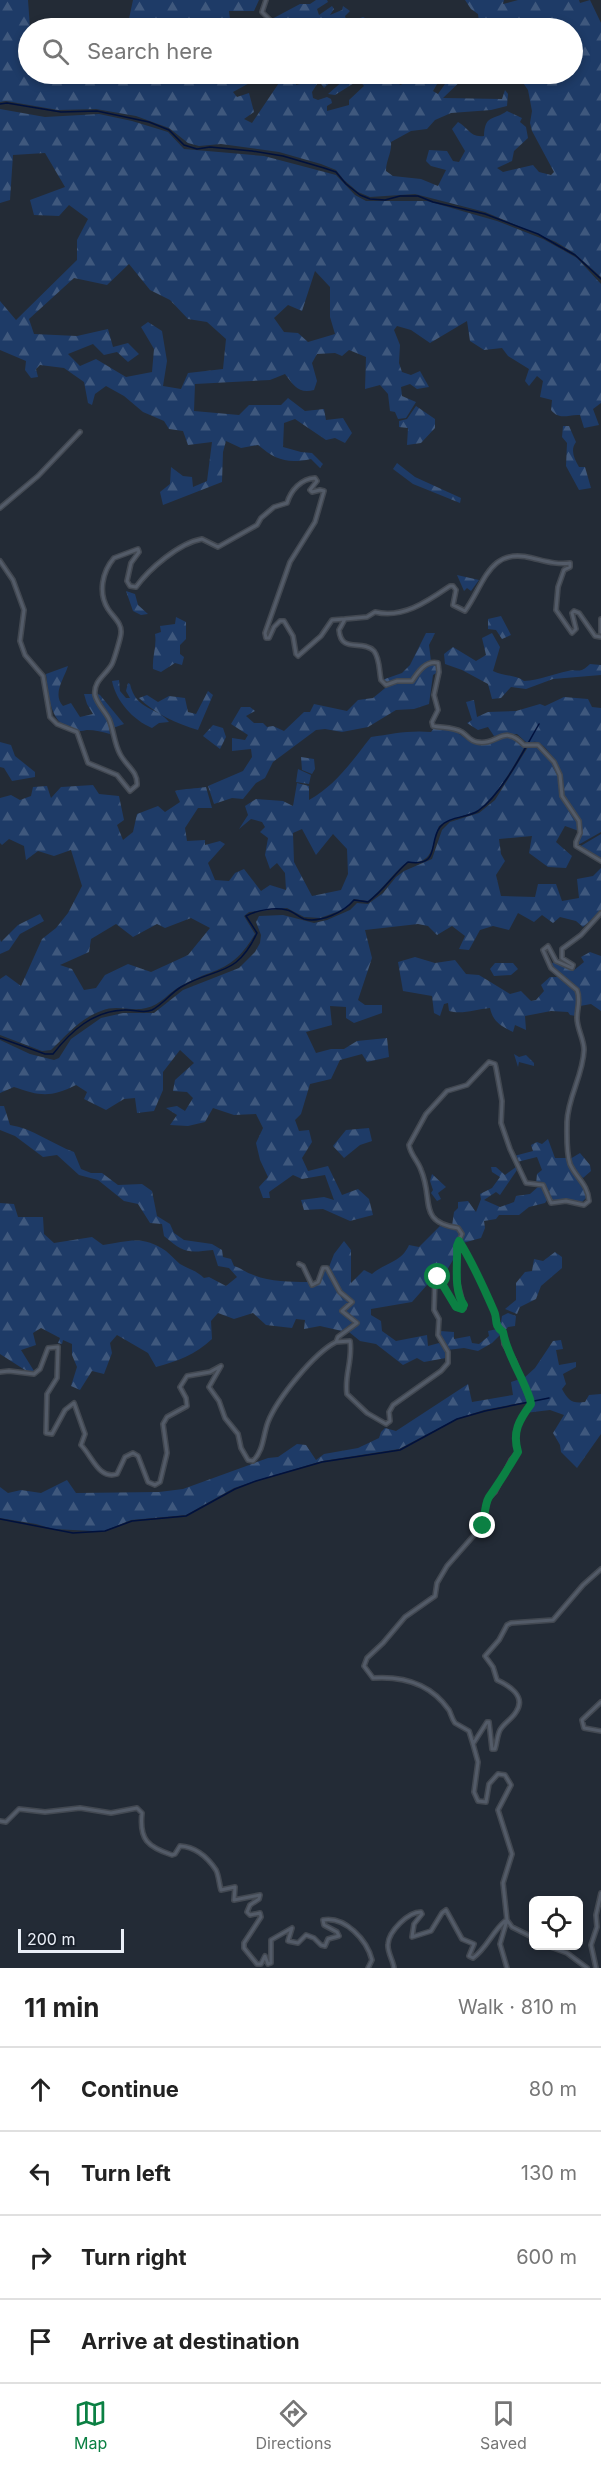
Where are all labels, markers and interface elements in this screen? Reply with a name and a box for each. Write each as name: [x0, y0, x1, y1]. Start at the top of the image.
search box: [18, 18, 583, 84]
icon: search: [39, 35, 72, 68]
text: Search here: [87, 38, 213, 64]
route start: [424, 1263, 450, 1289]
route end: [469, 1512, 495, 1538]
map controls: [529, 1896, 583, 1950]
button: locate: [529, 1896, 583, 1950]
scale bar: [18, 1926, 124, 1954]
text: 200 m: [27, 1929, 75, 1949]
text: 11 min: [24, 1992, 100, 2023]
text: Walk · 810 m: [458, 1995, 577, 2019]
icon: ahead: [24, 2073, 57, 2106]
text: Continue: [81, 2076, 179, 2102]
text: 80 m: [529, 2077, 577, 2101]
icon: left: [24, 2157, 57, 2190]
text: Turn left: [81, 2160, 171, 2186]
text: 130 m: [521, 2161, 577, 2185]
icon: right: [24, 2241, 57, 2274]
text: Turn right: [81, 2244, 187, 2270]
text: 600 m: [516, 2245, 577, 2269]
icon: arrive: [24, 2325, 57, 2358]
text: Arrive at destination: [81, 2328, 300, 2354]
tab: Map: [74, 2397, 107, 2453]
tab: Directions: [256, 2397, 332, 2453]
tab: Saved: [480, 2397, 527, 2453]

